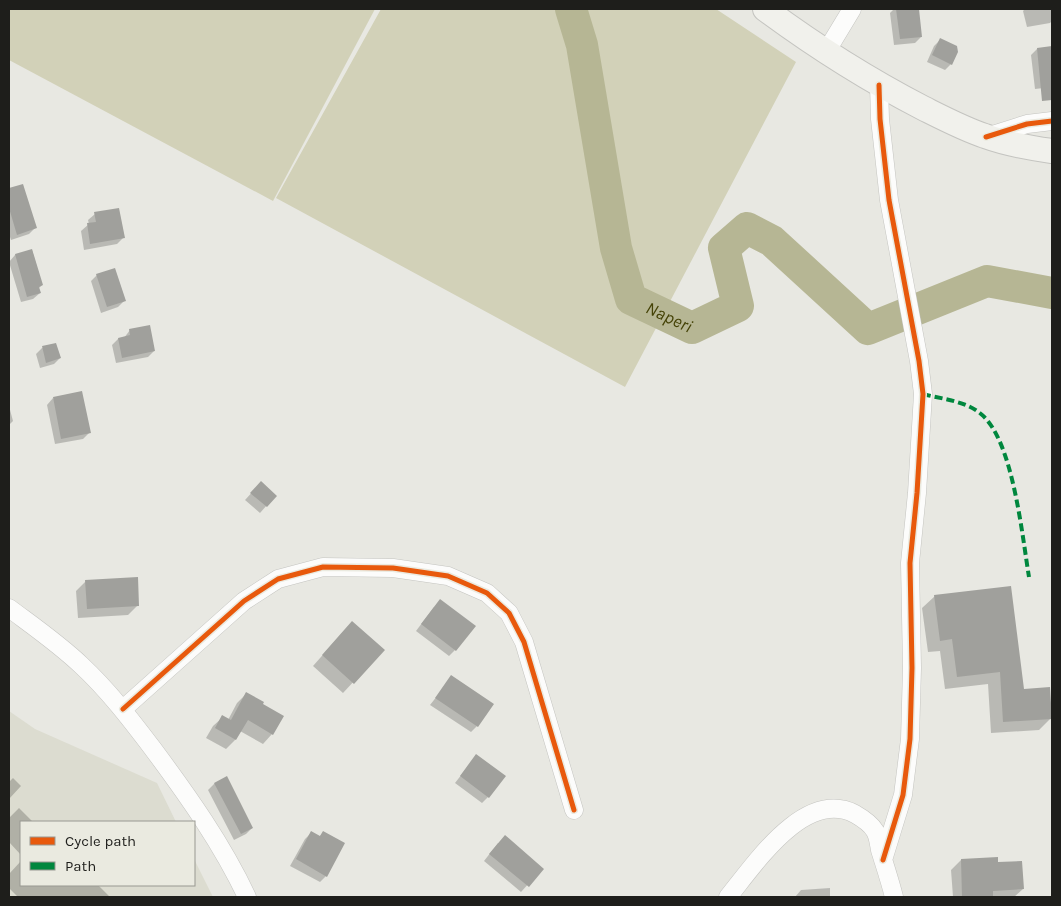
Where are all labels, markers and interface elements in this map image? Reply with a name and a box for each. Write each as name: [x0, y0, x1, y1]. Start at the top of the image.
water label: Naperi: [642, 297, 696, 338]
legend: [20, 821, 195, 886]
text: Cycle path: [65, 832, 136, 850]
text: Path: [65, 857, 96, 875]

